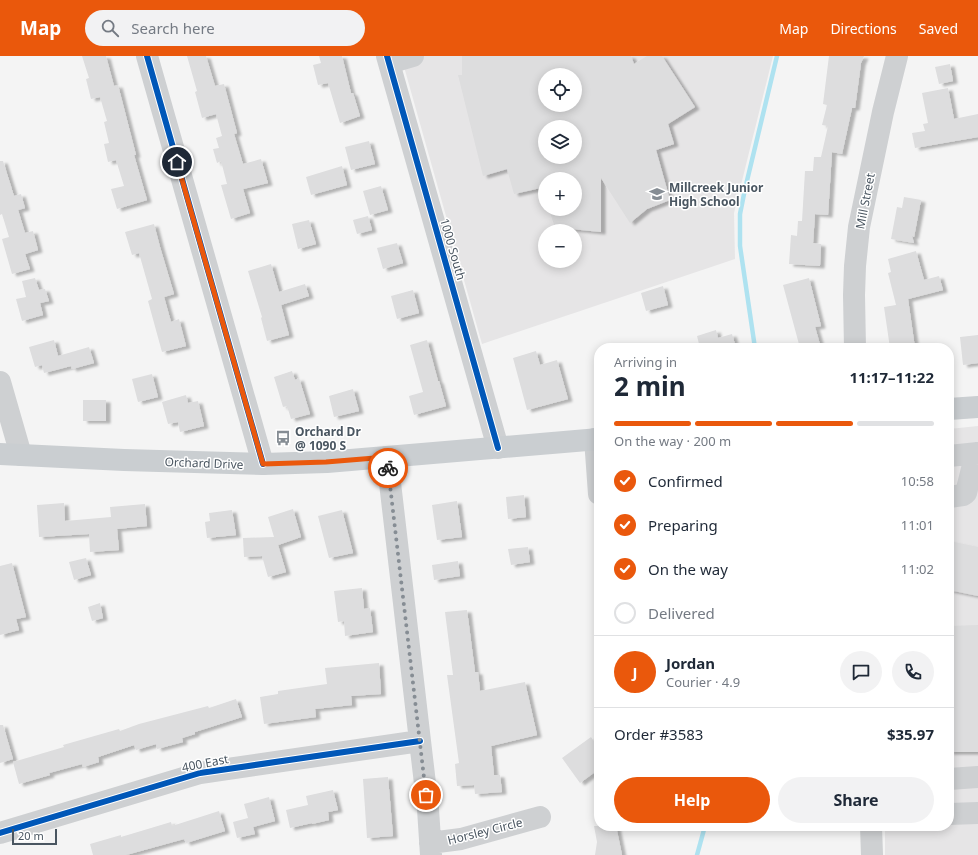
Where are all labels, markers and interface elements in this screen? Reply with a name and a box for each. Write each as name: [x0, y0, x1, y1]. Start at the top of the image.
search box: [85, 10, 365, 46]
text: Map: [20, 15, 61, 41]
icon: search: [99, 17, 121, 39]
text: Search here: [131, 18, 215, 38]
text: Map: [779, 19, 808, 38]
text: Directions: [830, 19, 897, 38]
text: Saved: [919, 19, 958, 38]
map controls: [538, 68, 582, 268]
button: locate: [538, 68, 582, 112]
button: layers: [538, 120, 582, 164]
pin: [160, 145, 194, 179]
icon: home: [166, 151, 188, 173]
street label: Mill Street: [851, 171, 879, 230]
button: +: [538, 172, 582, 216]
place label: Millcreek Junior High School: [669, 179, 764, 210]
school or university icon: Millcreek Junior High School: [648, 185, 666, 203]
street label: 1000 South: [436, 216, 470, 282]
button: −: [538, 224, 582, 268]
text: Arriving in: [614, 353, 677, 371]
text: 11:17–11:22: [849, 367, 934, 387]
text: 2 min: [614, 368, 686, 404]
place label: Orchard Dr @ 1090 S: [295, 423, 361, 454]
bus stop icon: Orchard Dr @ 1090 S: [274, 429, 292, 447]
text: On the way · 200 m: [614, 432, 731, 450]
courier: [368, 448, 408, 488]
street label: Orchard Drive: [164, 453, 244, 473]
icon: bike: [377, 457, 399, 479]
icon: check: [614, 470, 636, 492]
text: Confirmed: [648, 471, 723, 491]
text: 10:58: [901, 472, 934, 490]
icon: check: [614, 514, 636, 536]
text: Preparing: [648, 515, 718, 535]
text: 11:01: [901, 516, 934, 534]
icon: check: [614, 558, 636, 580]
text: On the way: [648, 559, 728, 579]
text: 11:02: [901, 560, 934, 578]
text: Delivered: [648, 603, 715, 623]
button: chat: [840, 651, 882, 693]
button: phone: [892, 651, 934, 693]
text: Jordan: [666, 653, 715, 673]
text: J: [633, 662, 637, 682]
text: Courier · 4.9: [666, 673, 740, 691]
text: Order #3583: [614, 724, 703, 744]
text: $35.97: [887, 724, 934, 744]
street label: 400 East: [180, 750, 230, 776]
button: Help: [614, 777, 770, 823]
button: Share: [778, 777, 934, 823]
pin: [409, 778, 443, 812]
icon: bag: [415, 784, 437, 806]
street label: Horsley Circle: [446, 813, 525, 849]
scale bar: [12, 827, 57, 846]
text: 20 m: [18, 828, 44, 843]

